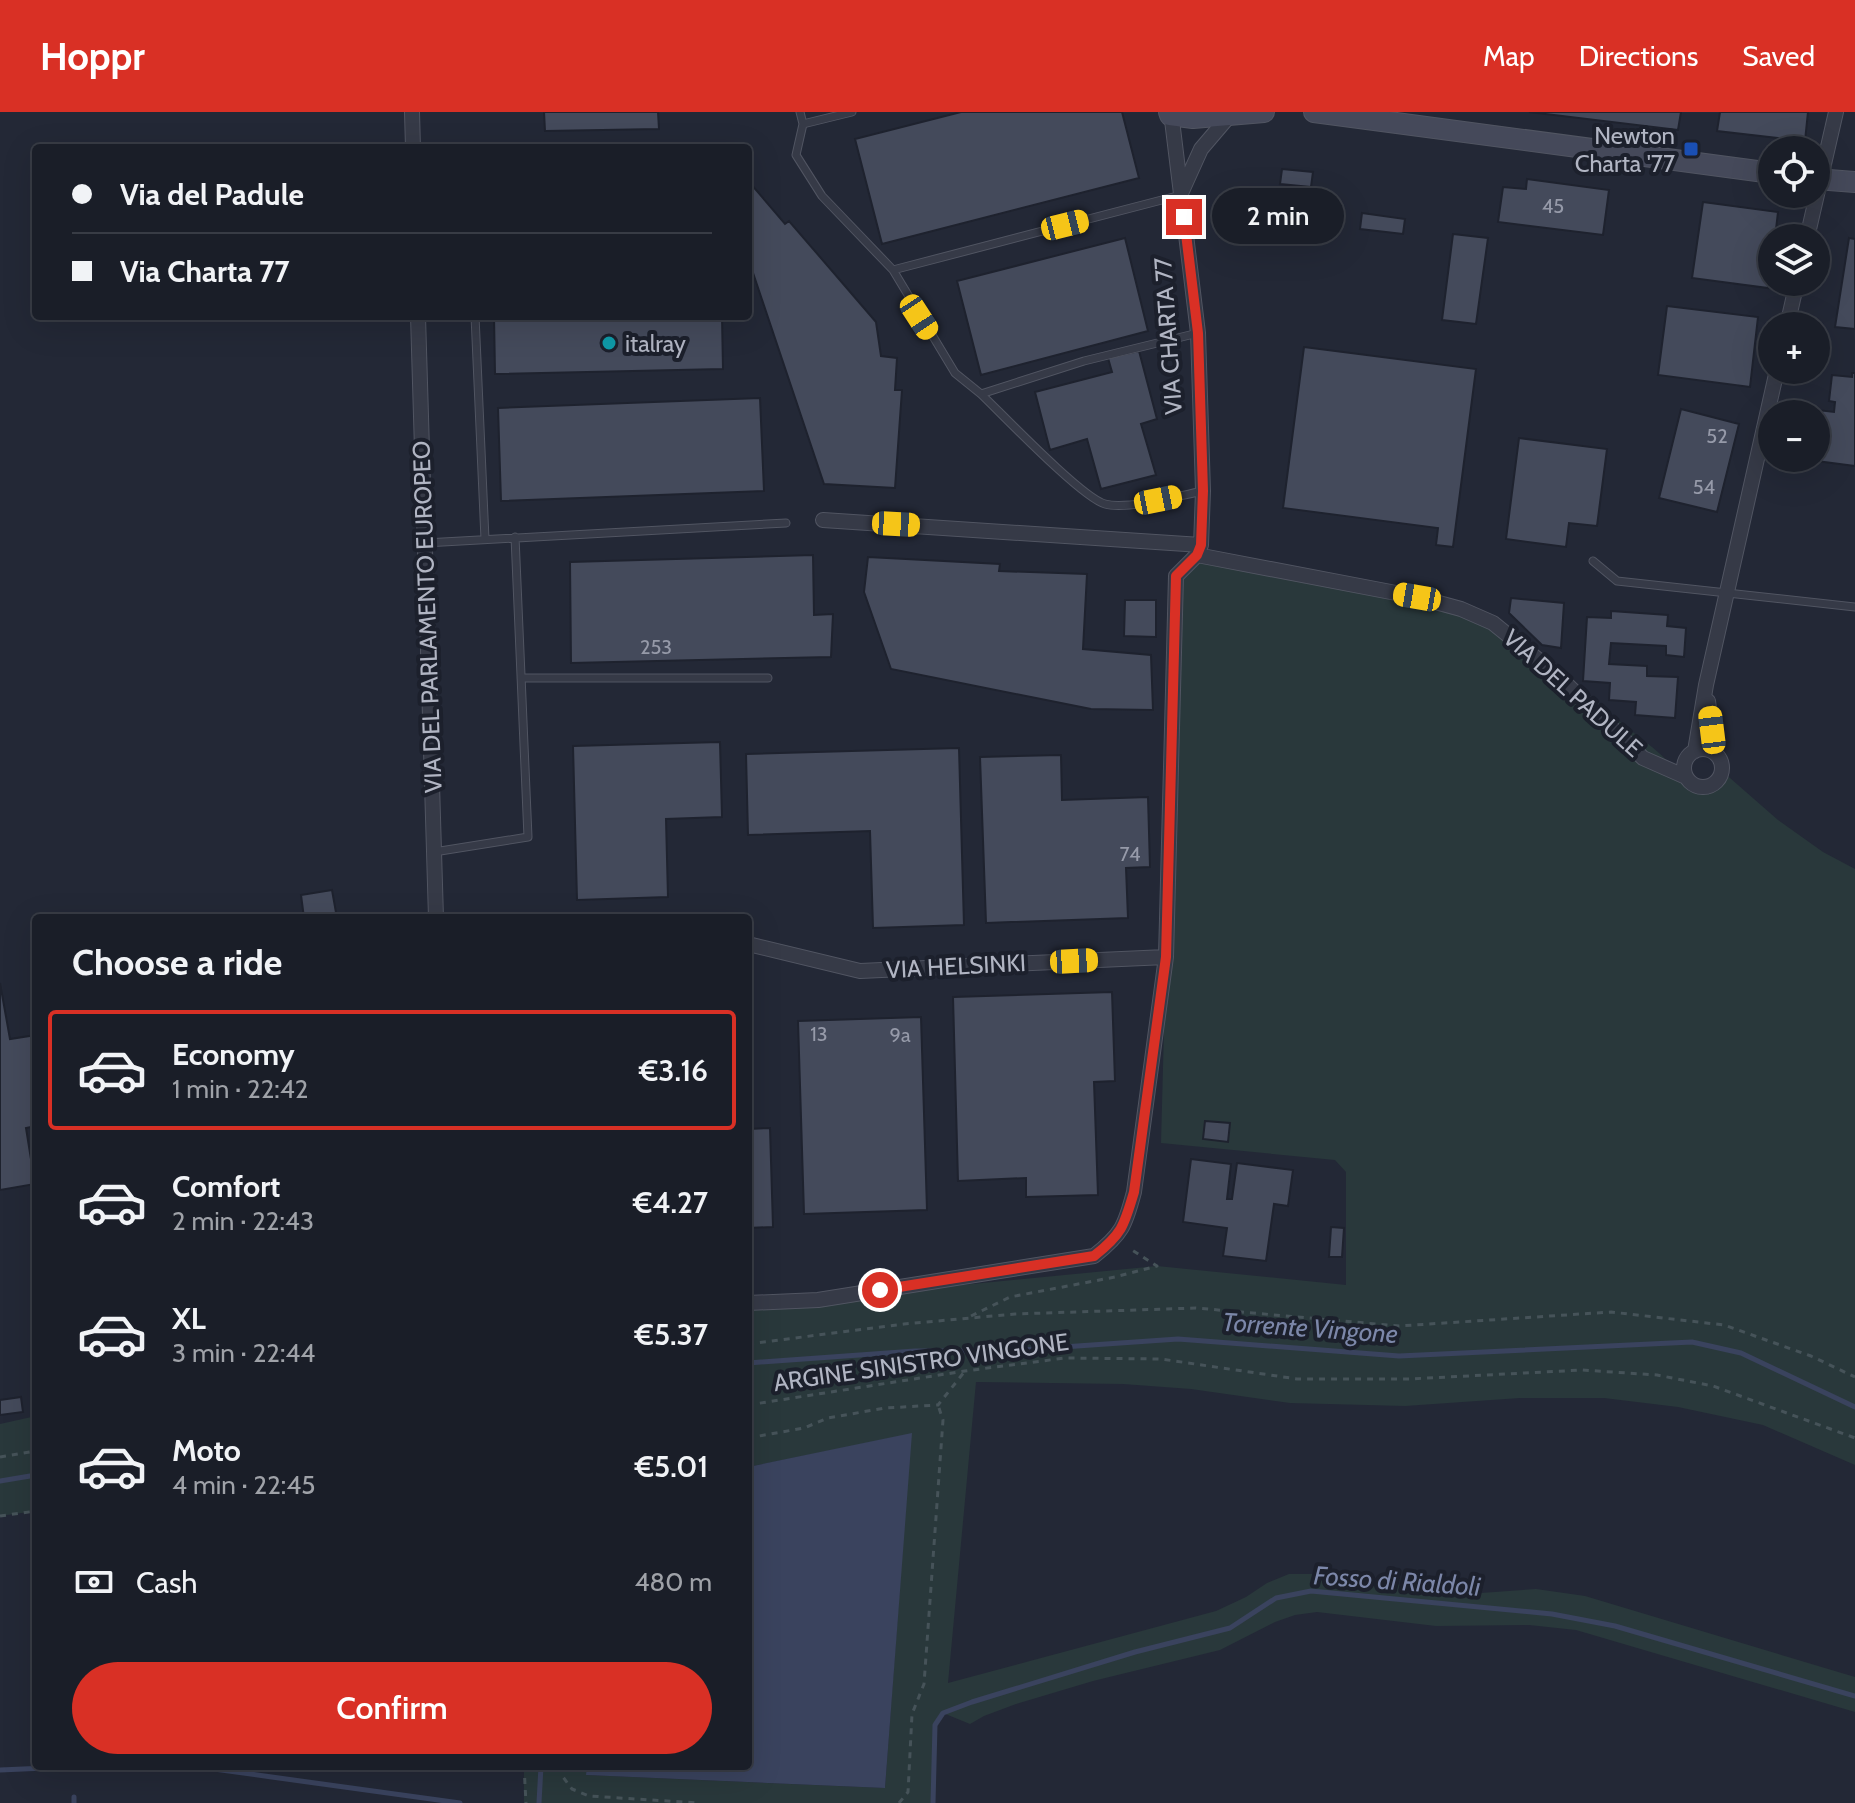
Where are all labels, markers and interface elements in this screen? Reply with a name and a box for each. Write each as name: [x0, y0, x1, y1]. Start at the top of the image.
text: Hoppr: [40, 33, 145, 80]
text: Map: [1483, 39, 1535, 73]
text: Directions: [1579, 39, 1698, 73]
text: Saved: [1742, 39, 1815, 73]
place label: Newton Charta '77: [1575, 121, 1675, 178]
map controls: [1758, 136, 1830, 472]
button: locate: [1758, 136, 1830, 208]
marker: Newton Charta '77: [1682, 140, 1700, 158]
text: Via del Padule: [120, 176, 304, 213]
callout: 2 min: [1212, 189, 1344, 245]
house number: 45: [1542, 194, 1564, 218]
route end: [1166, 199, 1202, 235]
text: 2 min: [1247, 200, 1309, 232]
car: [1039, 208, 1091, 242]
button: layers: [1758, 224, 1830, 296]
text: Via Charta 77: [120, 253, 290, 290]
street label: VIA CHARTA 77: [1148, 256, 1188, 416]
car: [896, 290, 942, 344]
button: +: [1758, 312, 1830, 384]
place label: italray: [625, 329, 686, 358]
marker: italray: [600, 334, 618, 352]
button: −: [1758, 400, 1830, 472]
house number: 52: [1706, 424, 1728, 448]
street label: VIA DEL PARLAMENTO EUROPEO: [406, 440, 448, 794]
house number: 54: [1693, 475, 1716, 499]
car: [1132, 484, 1184, 516]
car: [871, 511, 921, 537]
car: [1391, 581, 1443, 613]
street label: VIA DEL PADULE: [1498, 623, 1648, 763]
house number: 253: [640, 635, 672, 659]
car: [1697, 705, 1727, 755]
house number: 74: [1120, 842, 1141, 866]
text: Choose a ride: [72, 940, 282, 984]
street label: VIA HELSINKI: [885, 948, 1027, 984]
car: [1049, 948, 1099, 974]
house number: 13: [810, 1022, 828, 1046]
house number: 9a: [890, 1023, 911, 1047]
icon: car: [76, 1034, 148, 1106]
text: Economy: [172, 1036, 295, 1073]
text: €3.16: [639, 1052, 708, 1089]
text: 1 min · 22:42: [172, 1073, 308, 1105]
icon: car: [76, 1166, 148, 1238]
text: Comfort: [172, 1168, 280, 1205]
text: €4.27: [633, 1184, 708, 1221]
text: 2 min · 22:43: [172, 1205, 314, 1237]
route start: [862, 1272, 898, 1308]
icon: car: [76, 1298, 148, 1370]
text: XL: [172, 1300, 206, 1337]
water label: Torrente Vingone: [1221, 1306, 1399, 1350]
text: €5.37: [635, 1316, 708, 1353]
street label: ARGINE SINISTRO VINGONE: [771, 1327, 1071, 1397]
text: 3 min · 22:44: [172, 1337, 315, 1369]
icon: car: [76, 1430, 148, 1502]
text: Moto: [172, 1432, 241, 1469]
text: €5.01: [635, 1448, 708, 1485]
text: 4 min · 22:45: [172, 1469, 315, 1501]
water label: Fosso di Rialdoli: [1313, 1559, 1482, 1603]
icon: cash: [72, 1560, 116, 1604]
text: Cash: [136, 1564, 198, 1601]
text: 480 m: [634, 1566, 712, 1598]
button: Confirm: [72, 1662, 712, 1754]

